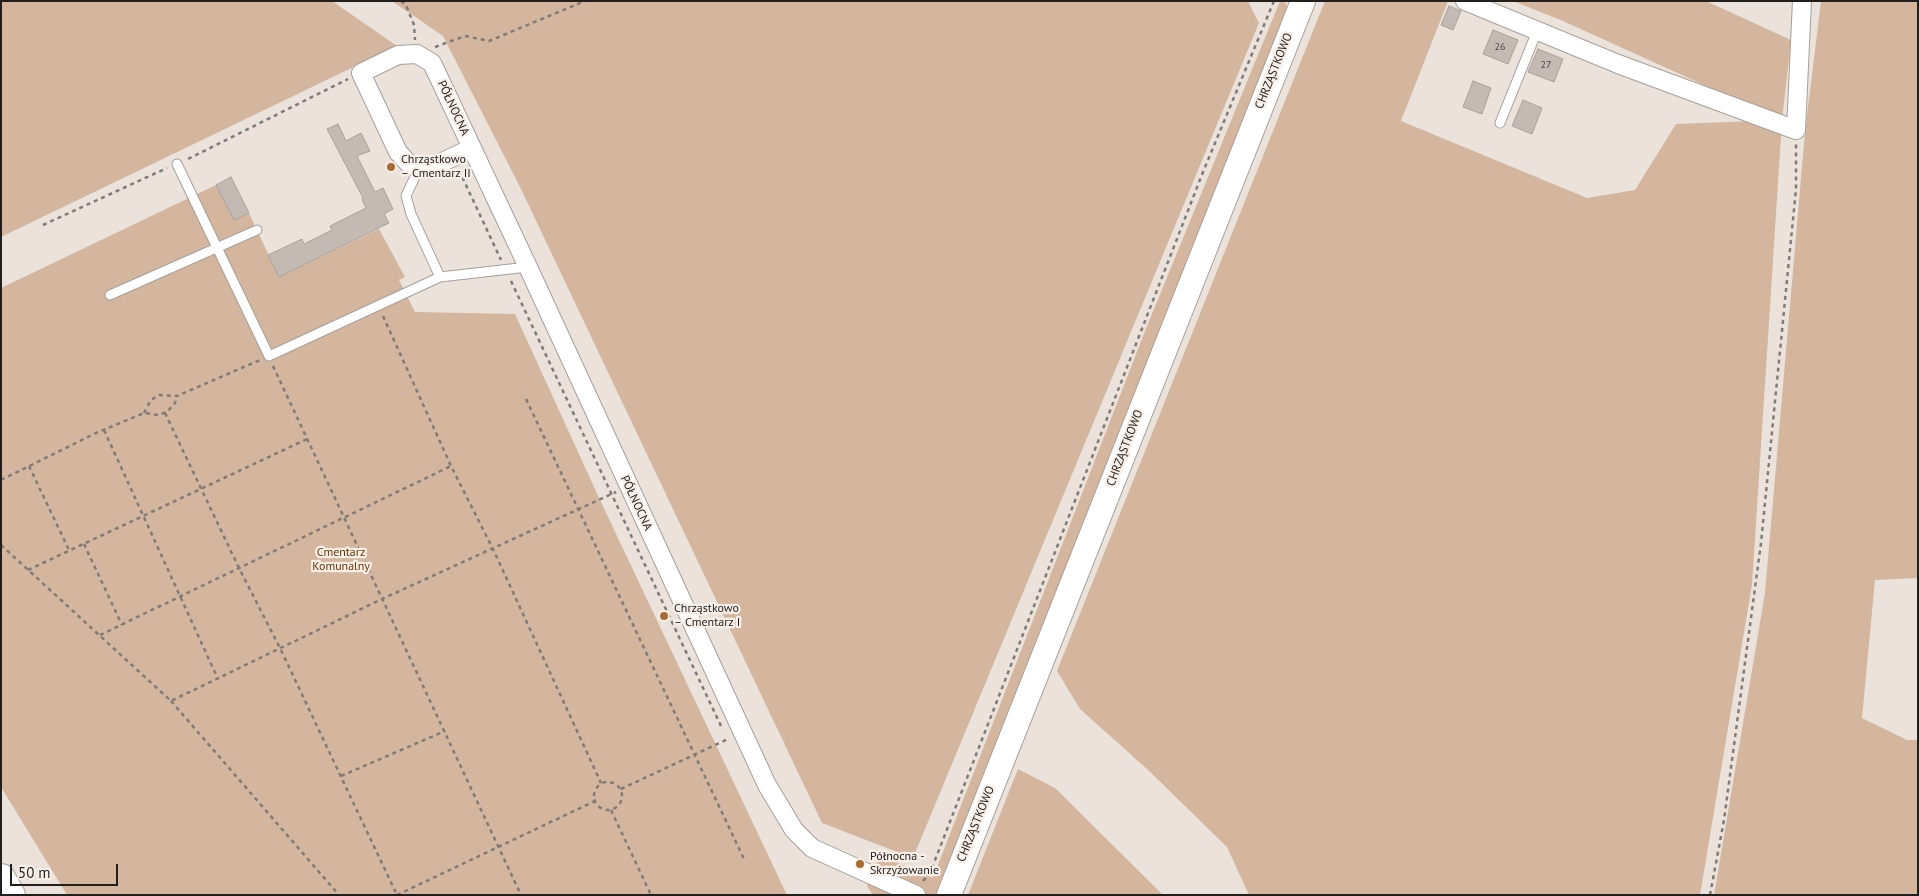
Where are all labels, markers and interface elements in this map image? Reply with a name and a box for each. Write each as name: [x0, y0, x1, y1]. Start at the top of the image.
street label: CHRZĄSTKOWO: [1252, 31, 1296, 111]
house number: 26: [1495, 41, 1505, 53]
house number: 27: [1541, 59, 1551, 71]
street label: PÓŁNOCNA: [434, 78, 472, 138]
place label: Chrząstkowo – Cmentarz II: [401, 153, 471, 181]
marker: Chrząstkowo – Cmentarz II: [385, 161, 397, 173]
street label: CHRZĄSTKOWO: [1104, 408, 1146, 488]
street label: PÓŁNOCNA: [617, 473, 655, 533]
park label: Cmentarz Komunalny: [312, 546, 370, 574]
place label: Chrząstkowo – Cmentarz I: [674, 602, 740, 630]
marker: Chrząstkowo – Cmentarz I: [658, 610, 670, 622]
street label: CHRZĄSTKOWO: [954, 784, 998, 864]
place label: Północna - Skrzyżowanie: [870, 850, 939, 878]
scale bar: [12, 854, 120, 886]
marker: Północna - Skrzyżowanie: [854, 858, 866, 870]
text: 50 m: [18, 863, 51, 882]

